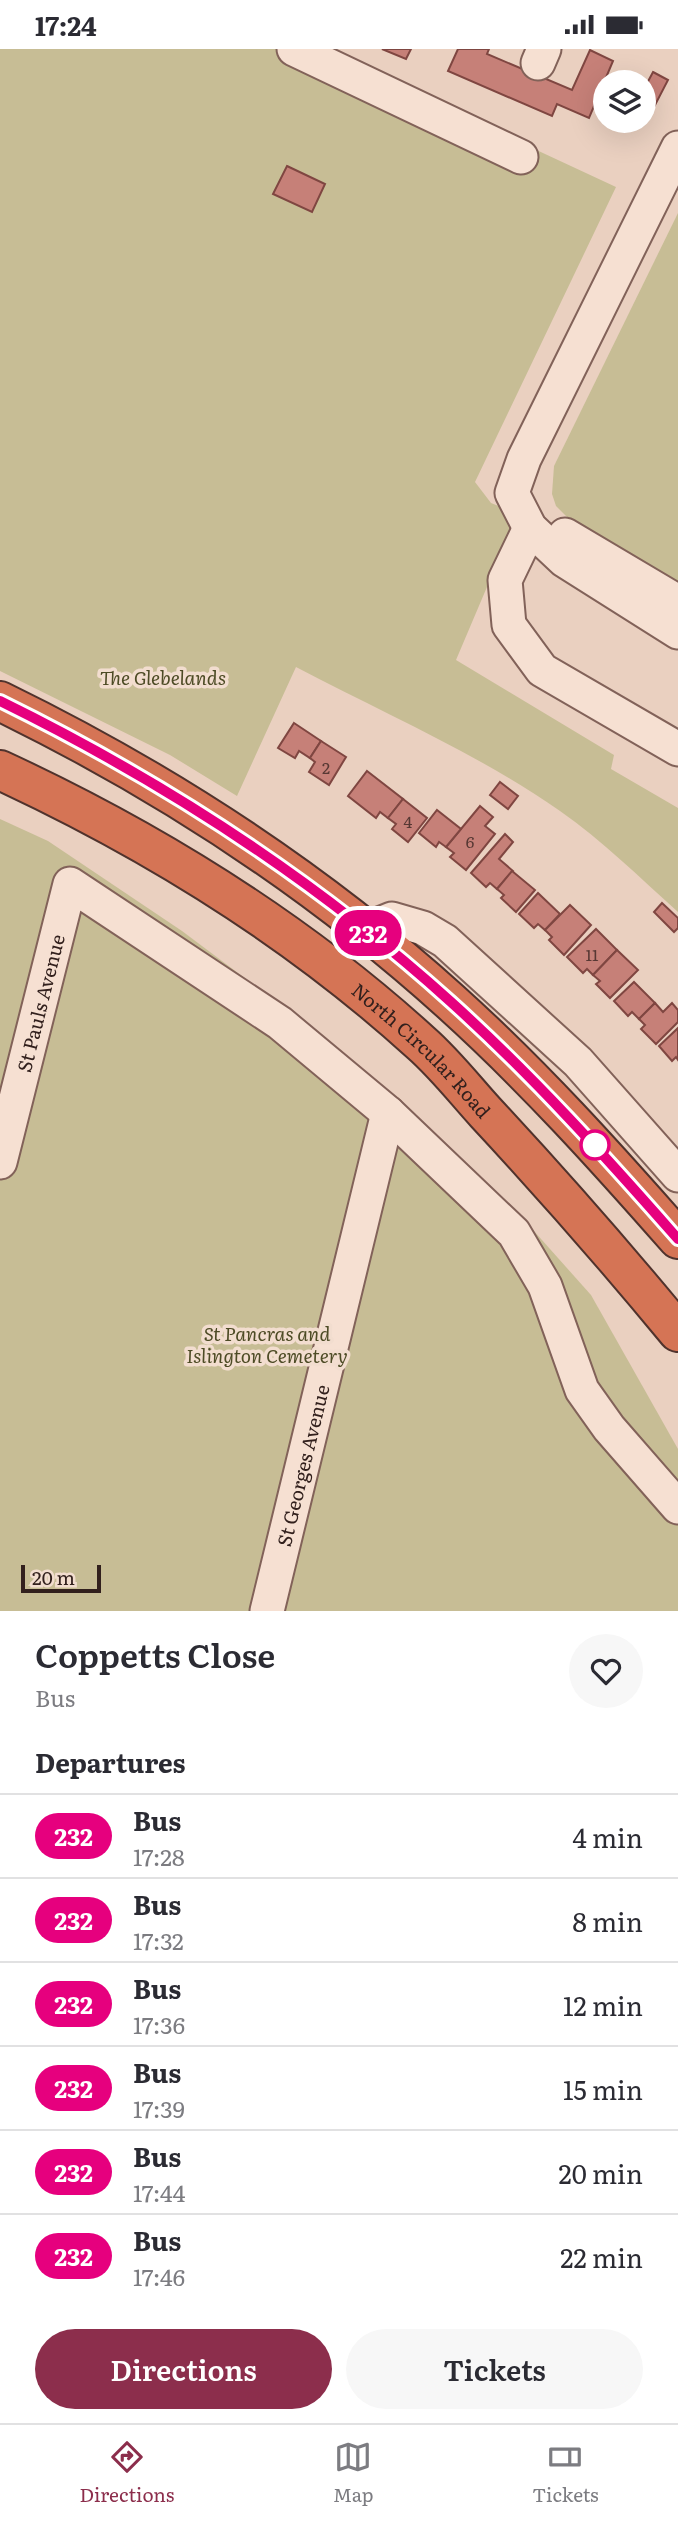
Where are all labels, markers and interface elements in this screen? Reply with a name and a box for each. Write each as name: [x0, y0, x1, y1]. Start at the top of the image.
text: 17:24: [35, 5, 97, 44]
map controls: [593, 70, 656, 133]
button: layers: [593, 70, 656, 133]
park label: The Glebelands: [100, 663, 226, 691]
house number: 2: [322, 755, 330, 779]
house number: 4: [404, 809, 413, 833]
house number: 6: [466, 829, 475, 853]
line badge: 232: [328, 910, 408, 956]
text: 232: [349, 915, 387, 950]
street label: St Pauls Avenue: [9, 931, 71, 1075]
house number: 11: [585, 942, 599, 966]
street label: North Circular Road: [346, 976, 498, 1124]
unlabelled marker: [580, 1130, 610, 1160]
park label: St Pancras and Islington Cemetery: [186, 1319, 348, 1369]
street label: St Georges Avenue: [269, 1381, 336, 1549]
scale bar: [21, 1562, 102, 1594]
text: 20 m: [32, 1563, 75, 1591]
text: Coppetts Close: [35, 1629, 275, 1678]
button: heart: [569, 1634, 643, 1708]
text: Bus: [35, 1680, 75, 1714]
text: Departures: [35, 1742, 186, 1781]
text: Bus: [133, 1800, 181, 1839]
text: 4 min: [572, 1817, 643, 1856]
text: 232: [54, 1818, 93, 1853]
text: 17:28: [133, 1839, 185, 1873]
text: Bus: [133, 1884, 181, 1923]
text: 8 min: [572, 1901, 643, 1940]
text: 232: [54, 1902, 93, 1937]
text: 17:32: [133, 1923, 184, 1957]
text: Bus: [133, 1968, 181, 2007]
text: 12 min: [563, 1985, 643, 2024]
text: 232: [54, 1986, 93, 2021]
text: 17:36: [133, 2007, 185, 2041]
text: Bus: [133, 2052, 181, 2091]
text: 15 min: [563, 2069, 643, 2108]
text: 232: [54, 2070, 93, 2105]
text: 17:39: [133, 2091, 185, 2125]
text: Bus: [133, 2136, 181, 2175]
text: 20 min: [558, 2153, 643, 2192]
text: 232: [54, 2154, 93, 2189]
text: 17:44: [133, 2175, 185, 2209]
text: Bus: [133, 2220, 181, 2259]
text: 22 min: [560, 2237, 643, 2276]
text: 232: [54, 2238, 93, 2273]
text: 17:46: [133, 2259, 185, 2293]
button: Directions: [35, 2329, 332, 2409]
button: Tickets: [346, 2329, 643, 2409]
tab: Directions: [79, 2438, 174, 2508]
tab: Map: [333, 2438, 374, 2508]
tab: Tickets: [532, 2438, 599, 2508]

